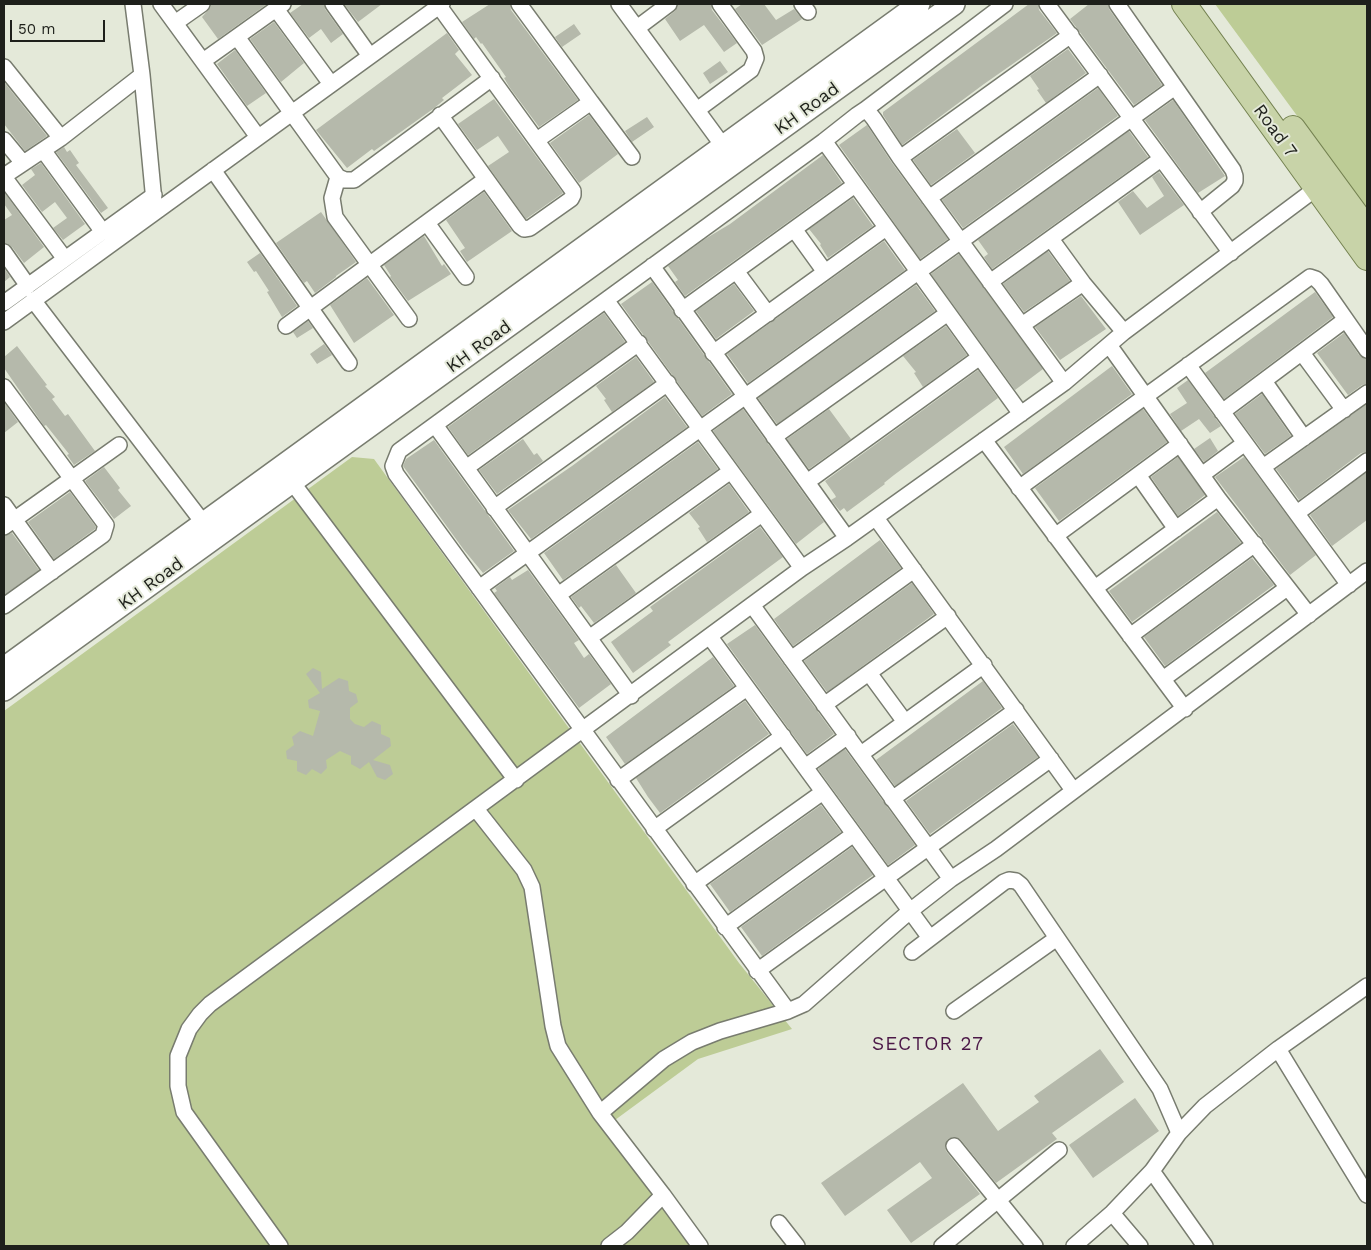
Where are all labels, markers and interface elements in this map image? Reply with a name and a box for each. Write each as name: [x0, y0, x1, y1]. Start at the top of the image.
scale bar: [12, 10, 108, 42]
text: 50 m: [18, 20, 55, 38]
street label: KH Road: [770, 78, 844, 140]
street label: Road 7: [1249, 100, 1301, 162]
street label: KH Road: [442, 316, 516, 378]
street label: KH Road: [114, 553, 188, 615]
district label: SECTOR 27: [871, 1033, 985, 1055]

